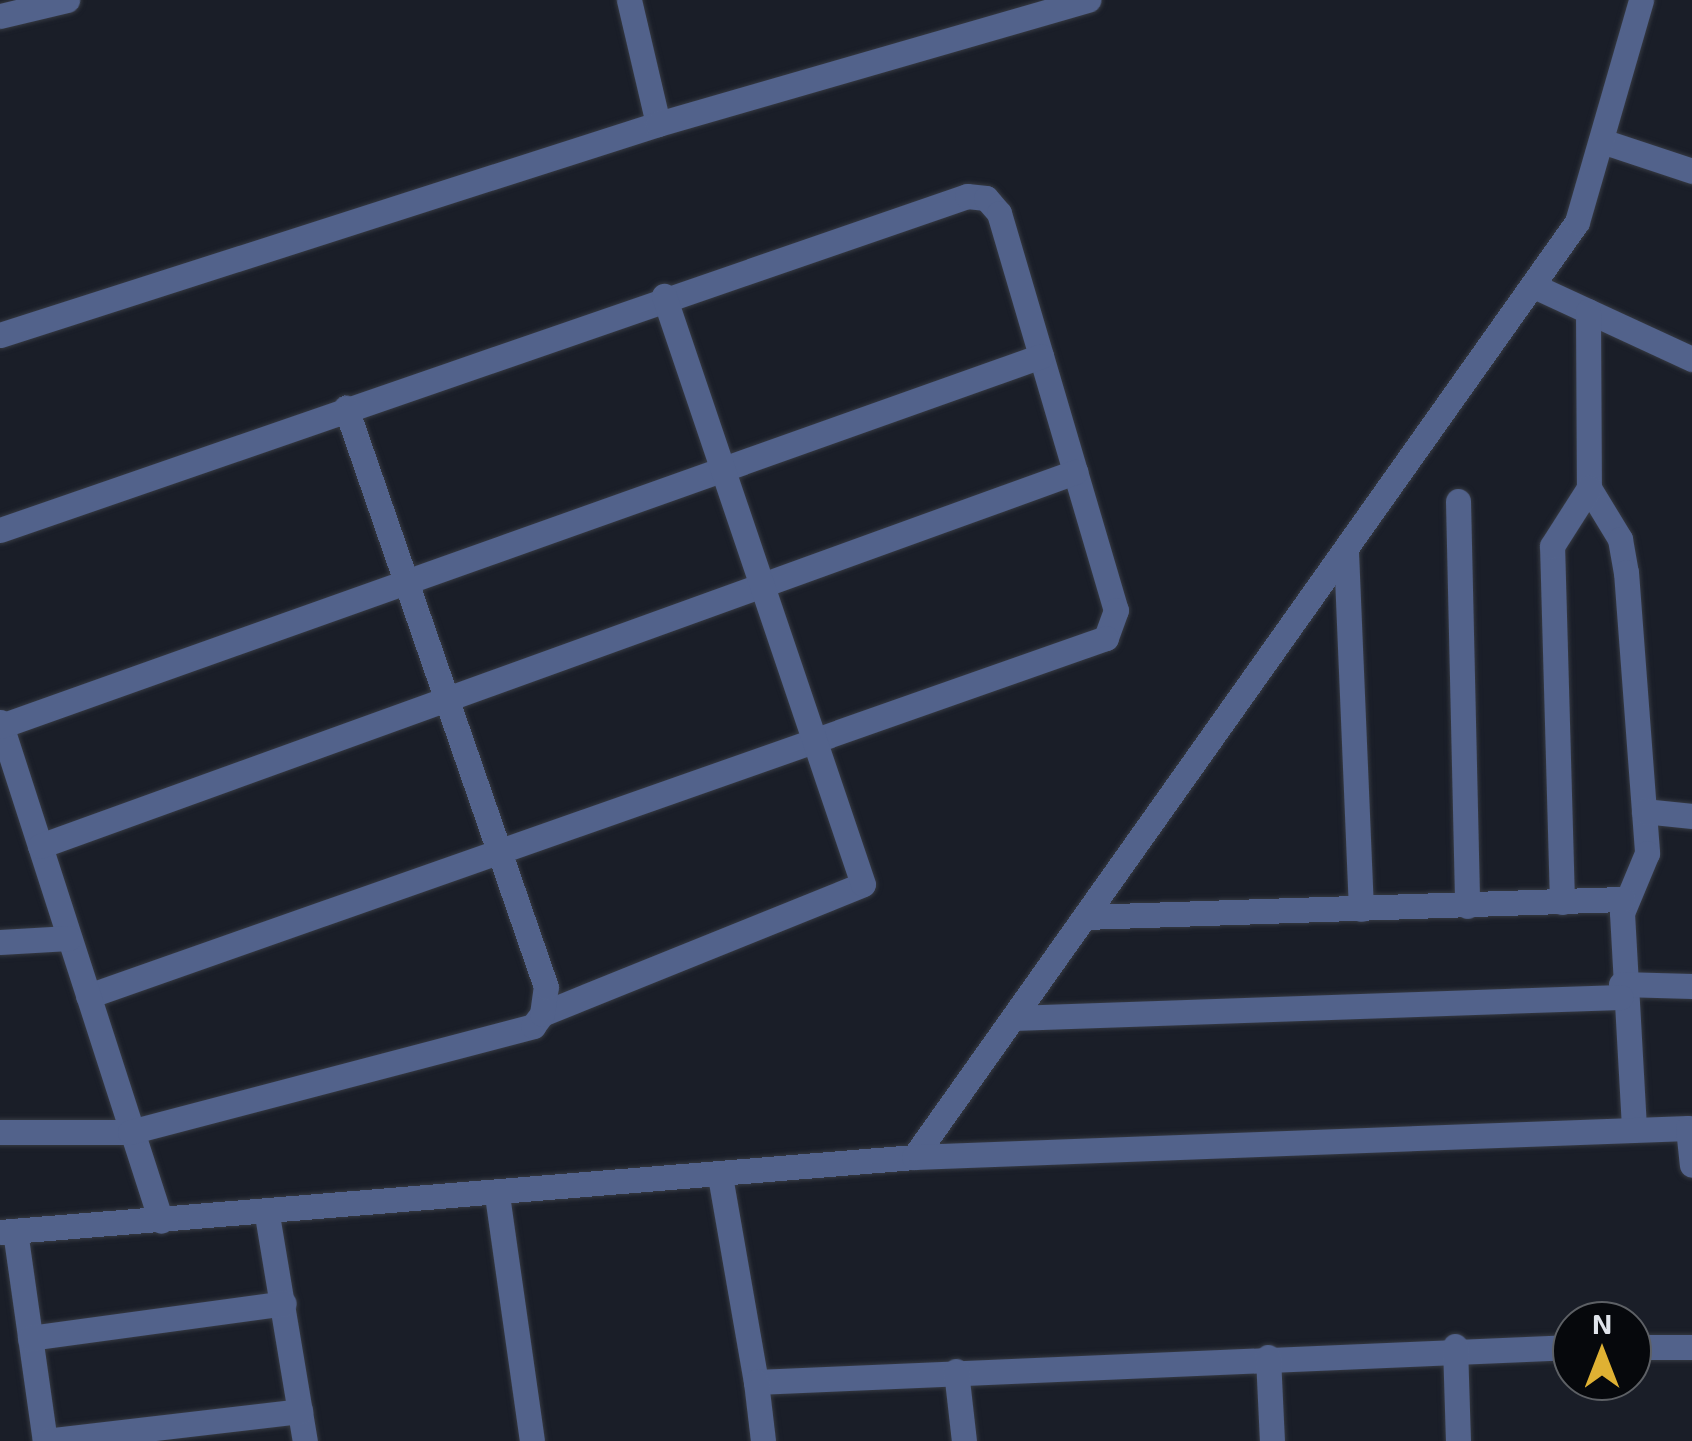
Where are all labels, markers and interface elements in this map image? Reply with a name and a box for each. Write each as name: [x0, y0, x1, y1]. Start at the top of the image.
north arrow: [1552, 1301, 1652, 1401]
text: N: [1592, 1306, 1612, 1340]

